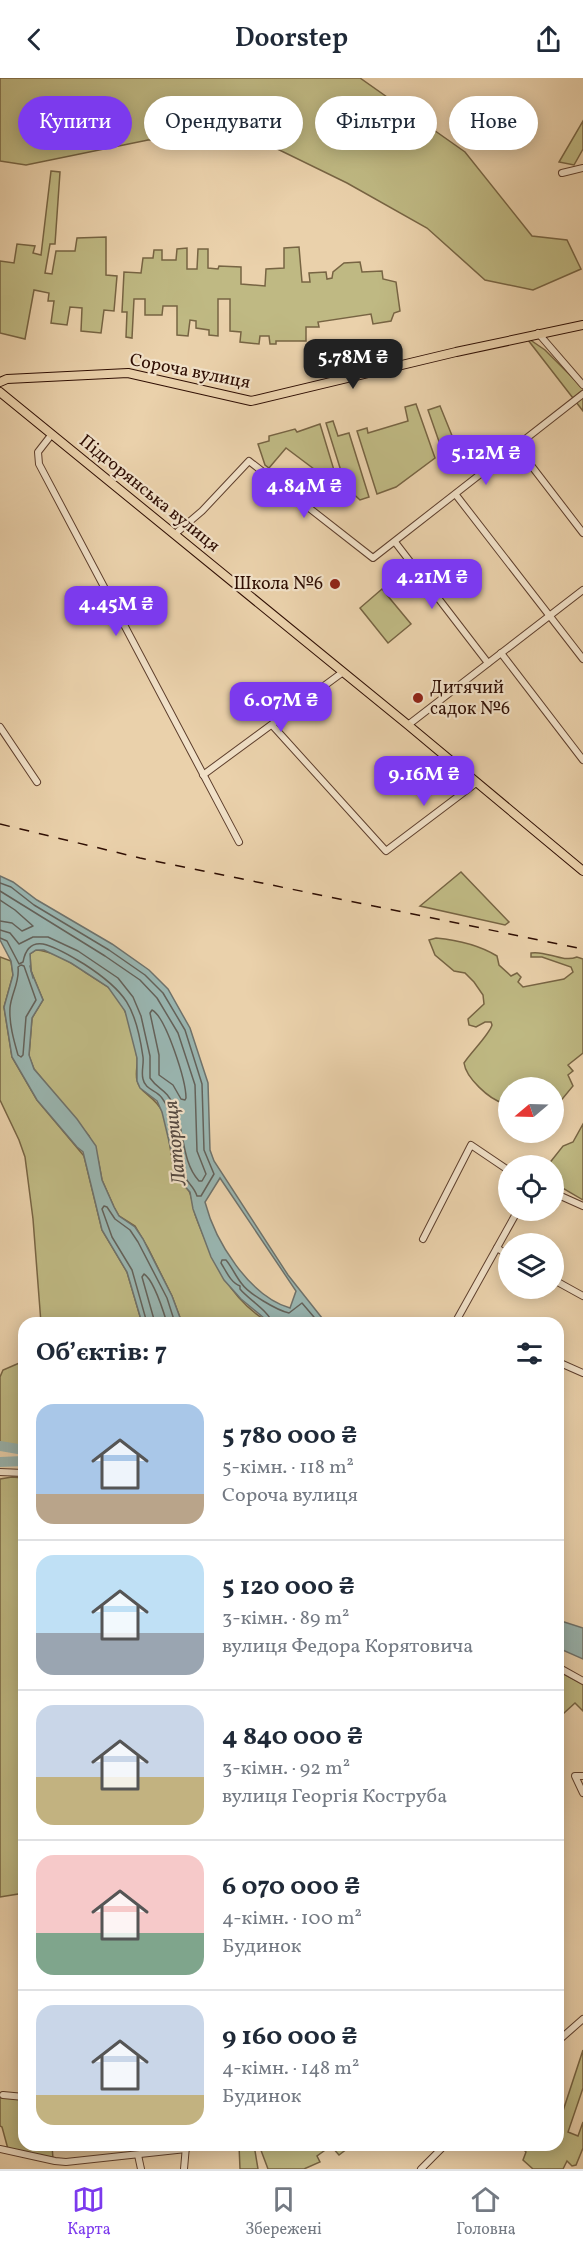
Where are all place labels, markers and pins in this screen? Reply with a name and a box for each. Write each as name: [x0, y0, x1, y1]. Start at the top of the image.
pin: 5.78M ₴: [298, 339, 408, 390]
pin: 5.12M ₴: [431, 435, 541, 486]
pin: 4.84M ₴: [249, 468, 359, 519]
pin: 4.21M ₴: [377, 559, 487, 610]
place label: Школа №6: [233, 572, 323, 597]
marker: Школа №6: [328, 577, 342, 591]
pin: 4.45M ₴: [61, 586, 171, 637]
place label: Дитячий садок №6: [430, 676, 510, 722]
pin: 6.07M ₴: [226, 682, 336, 733]
marker: Дитячий садок №6: [411, 691, 425, 705]
pin: 9.16M ₴: [369, 756, 479, 807]

